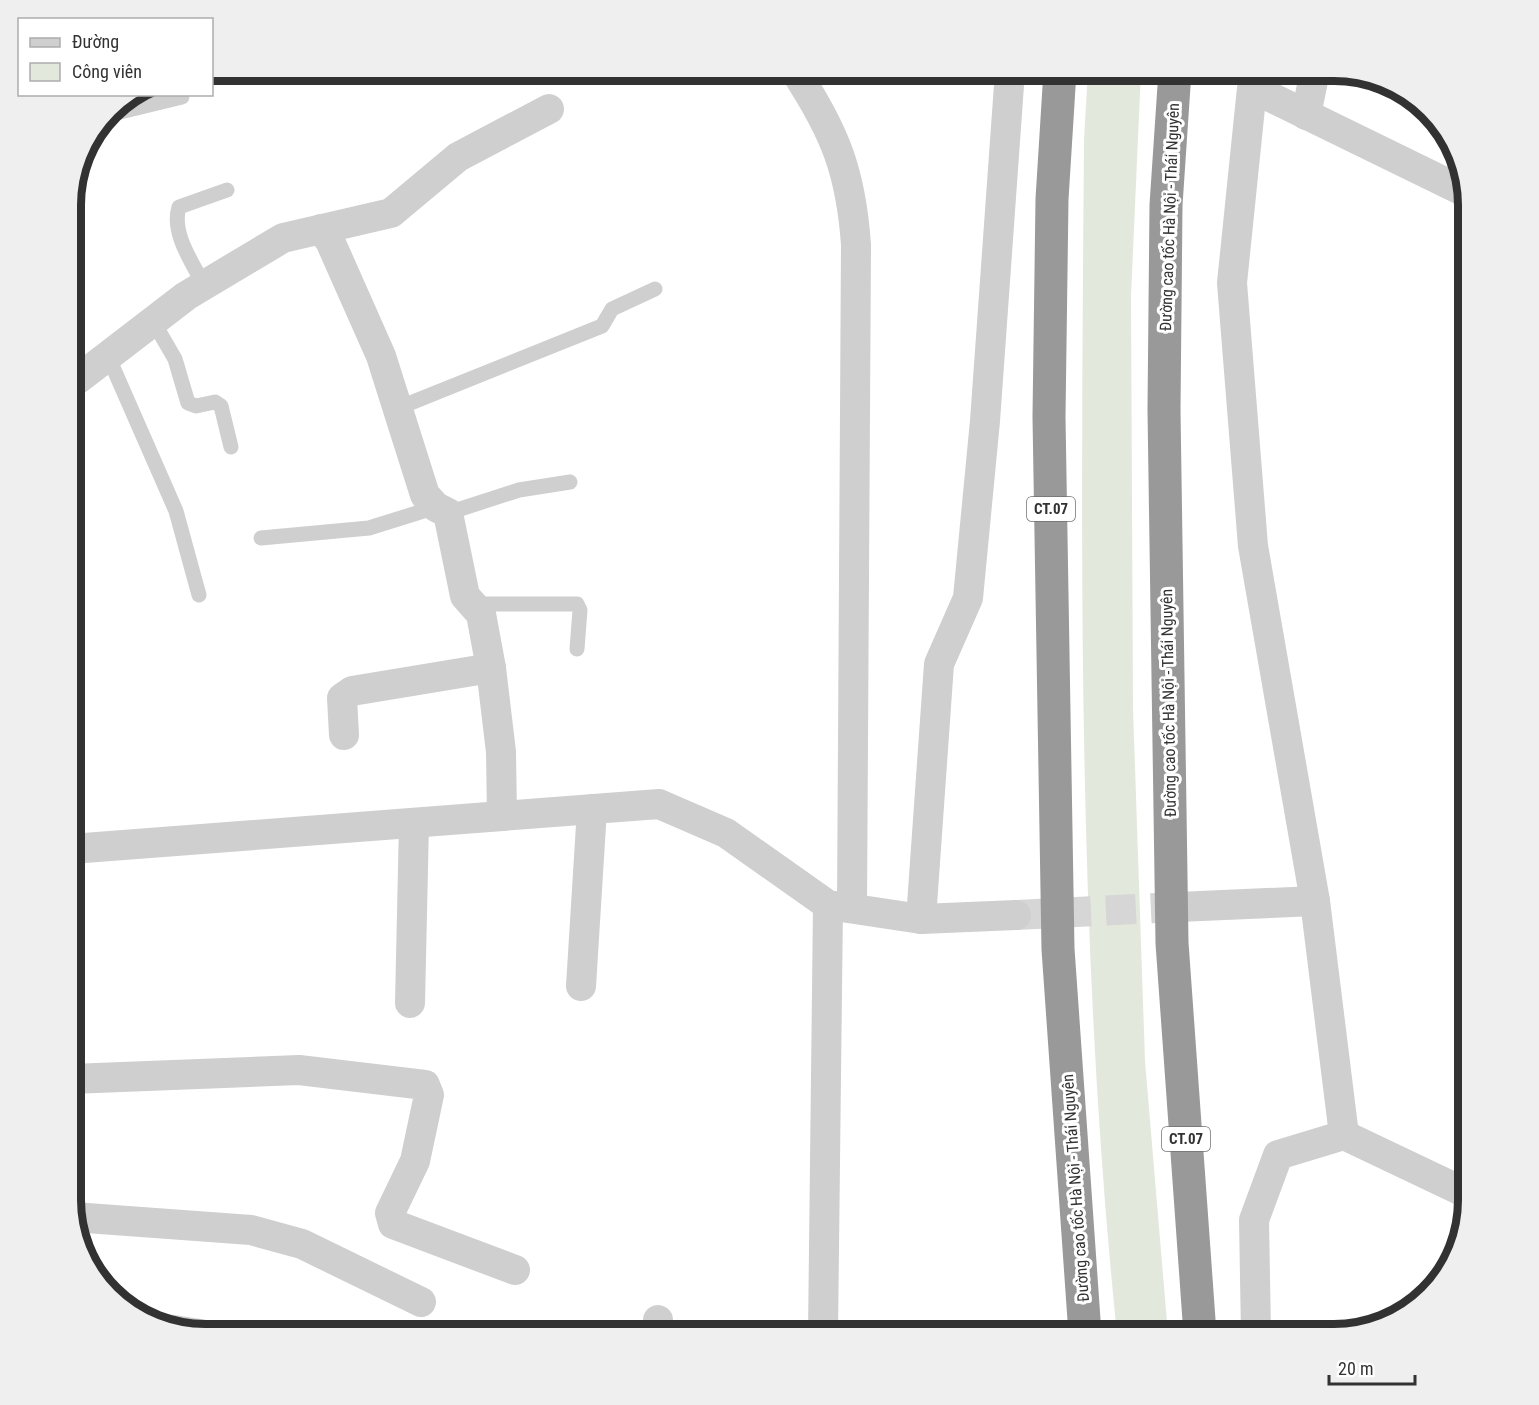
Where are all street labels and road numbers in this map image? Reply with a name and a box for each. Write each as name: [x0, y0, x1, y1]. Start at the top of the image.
street label: Đường cao tốc Hà Nội - Thái Nguyên: [1156, 103, 1183, 331]
road number: CT.07: [1027, 497, 1075, 521]
street label: Đường cao tốc Hà Nội - Thái Nguyên: [1157, 589, 1180, 817]
street label: Đường cao tốc Hà Nội - Thái Nguyên: [1058, 1073, 1093, 1302]
road number: CT.07: [1162, 1127, 1210, 1151]

